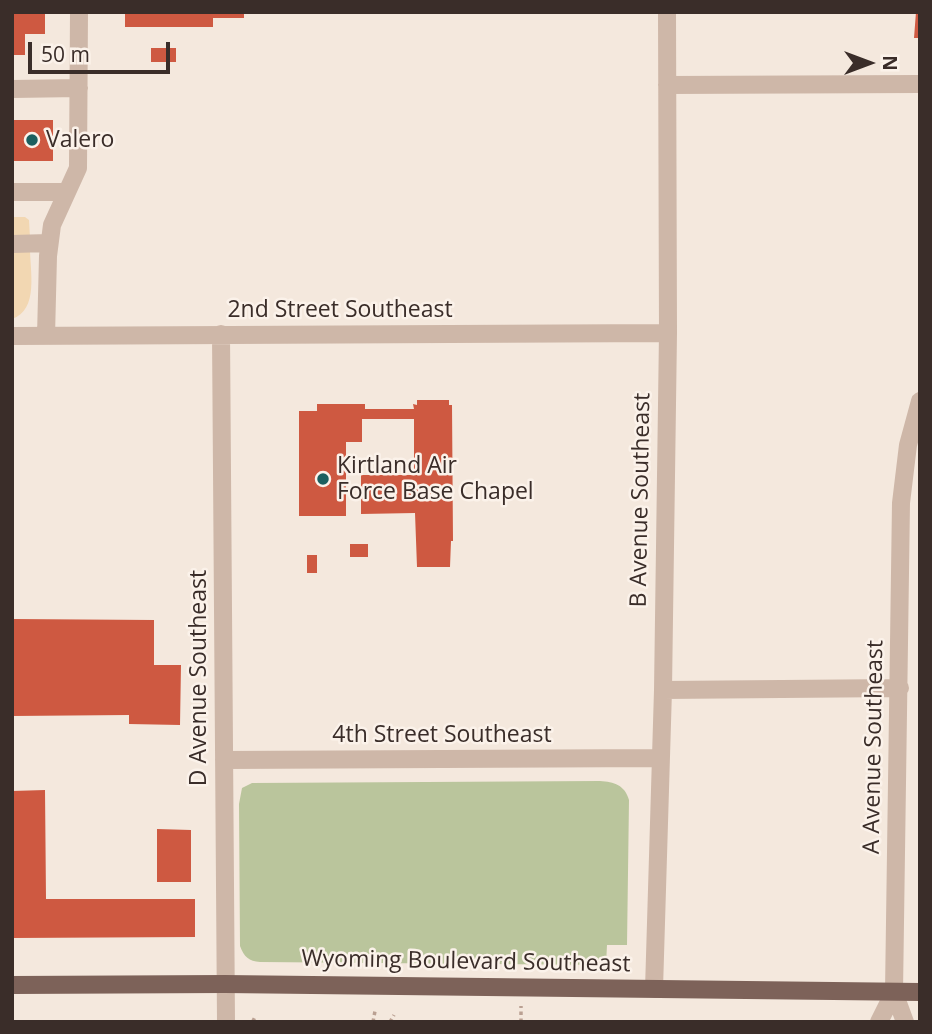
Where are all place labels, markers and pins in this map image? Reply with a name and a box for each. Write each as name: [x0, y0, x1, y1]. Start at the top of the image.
place label: Valero: [46, 126, 114, 154]
marker: Valero: [24, 132, 40, 148]
place label: Kirtland Air Force Base Chapel: [337, 452, 534, 506]
marker: Kirtland Air Force Base Chapel: [315, 471, 331, 487]

